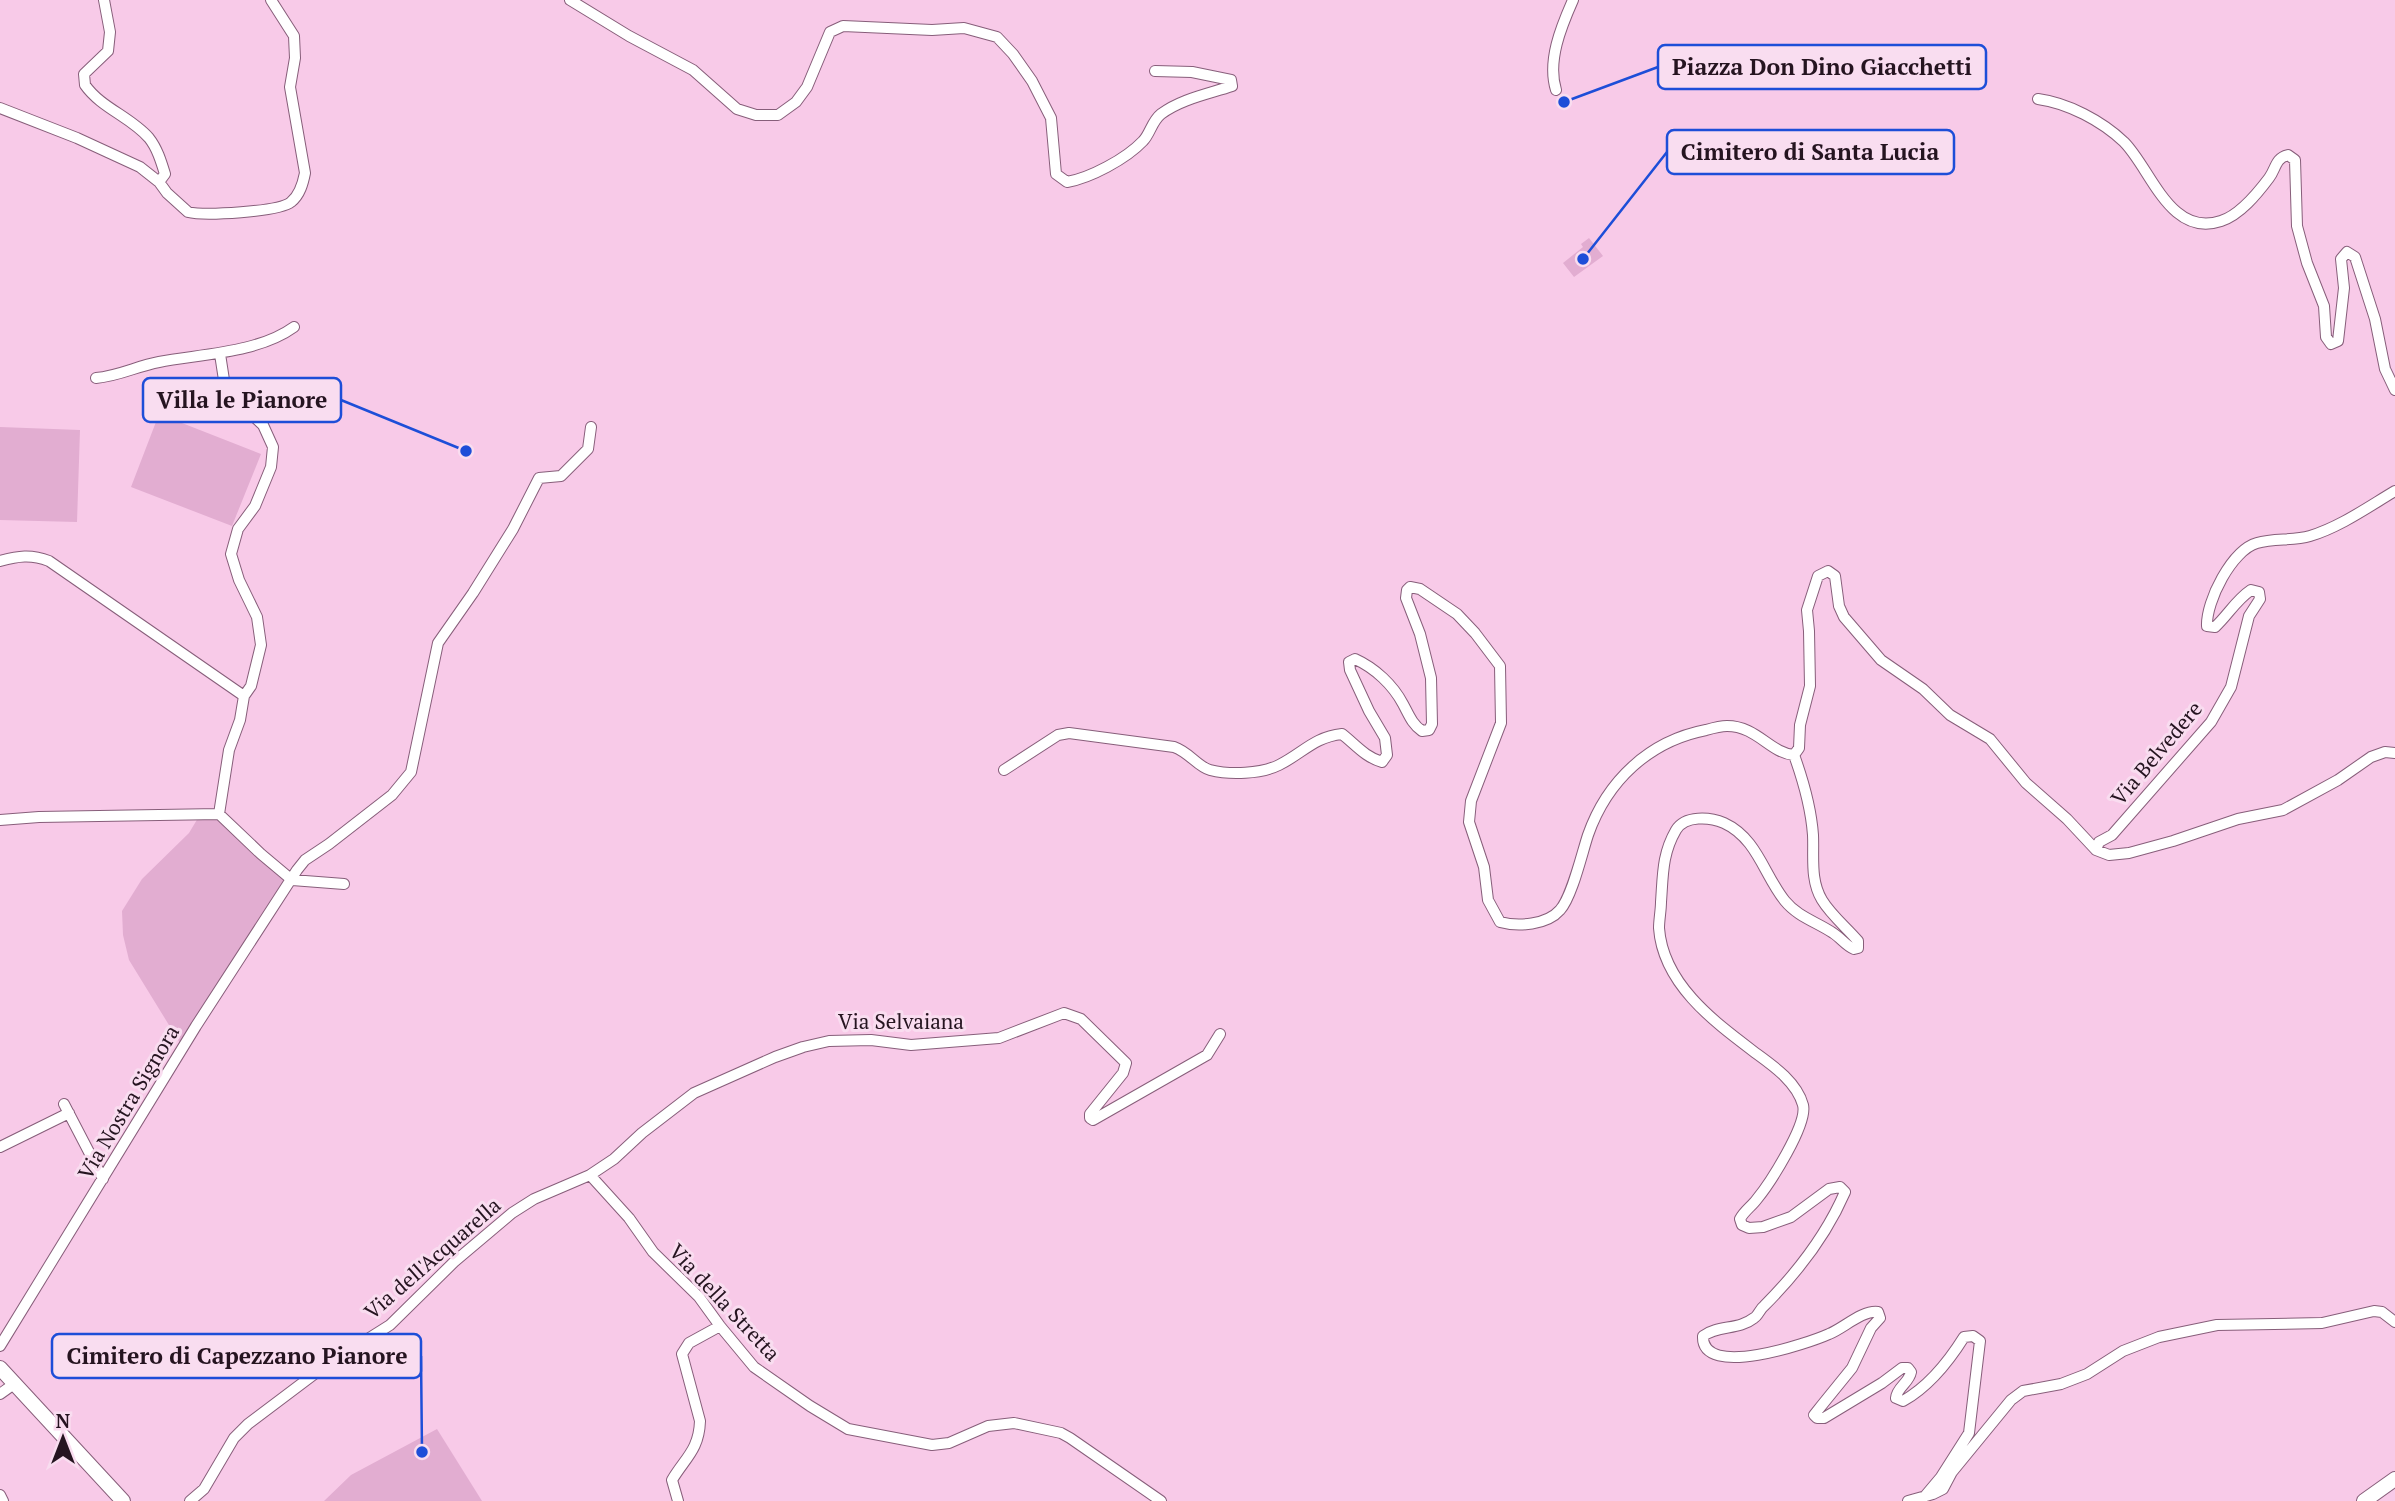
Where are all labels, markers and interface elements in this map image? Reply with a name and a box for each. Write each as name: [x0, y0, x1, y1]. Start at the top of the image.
callout: Piazza Don Dino Giacchetti: [1658, 45, 1986, 89]
text: Piazza Don Dino Giacchetti: [1672, 51, 1972, 82]
callout: Cimitero di Santa Lucia: [1667, 130, 1954, 174]
text: Cimitero di Santa Lucia: [1681, 136, 1939, 167]
callout: Villa le Pianore: [143, 378, 341, 422]
text: Villa le Pianore: [157, 384, 327, 415]
street label: Via Belvedere: [2104, 695, 2208, 811]
street label: Via Selvaiana: [838, 1007, 964, 1035]
street label: Via Nostra Signora: [71, 1019, 185, 1184]
street label: Via dell'Acquarella: [358, 1191, 507, 1325]
street label: Via della Stretta: [663, 1237, 787, 1367]
callout: Cimitero di Capezzano Pianore: [52, 1334, 421, 1378]
text: Cimitero di Capezzano Pianore: [66, 1340, 408, 1371]
north arrow: [28, 1403, 98, 1473]
text: N: [56, 1408, 71, 1433]

